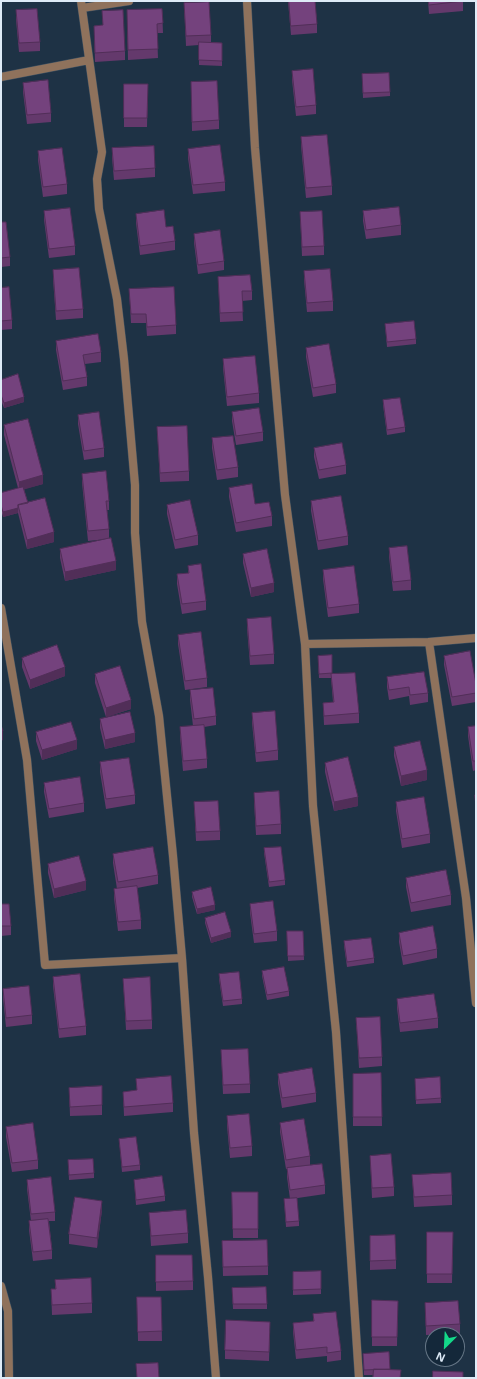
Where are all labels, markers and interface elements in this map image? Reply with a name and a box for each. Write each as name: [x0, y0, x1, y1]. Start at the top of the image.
north arrow: [425, 1327, 465, 1367]
text: N: [433, 1349, 447, 1366]

